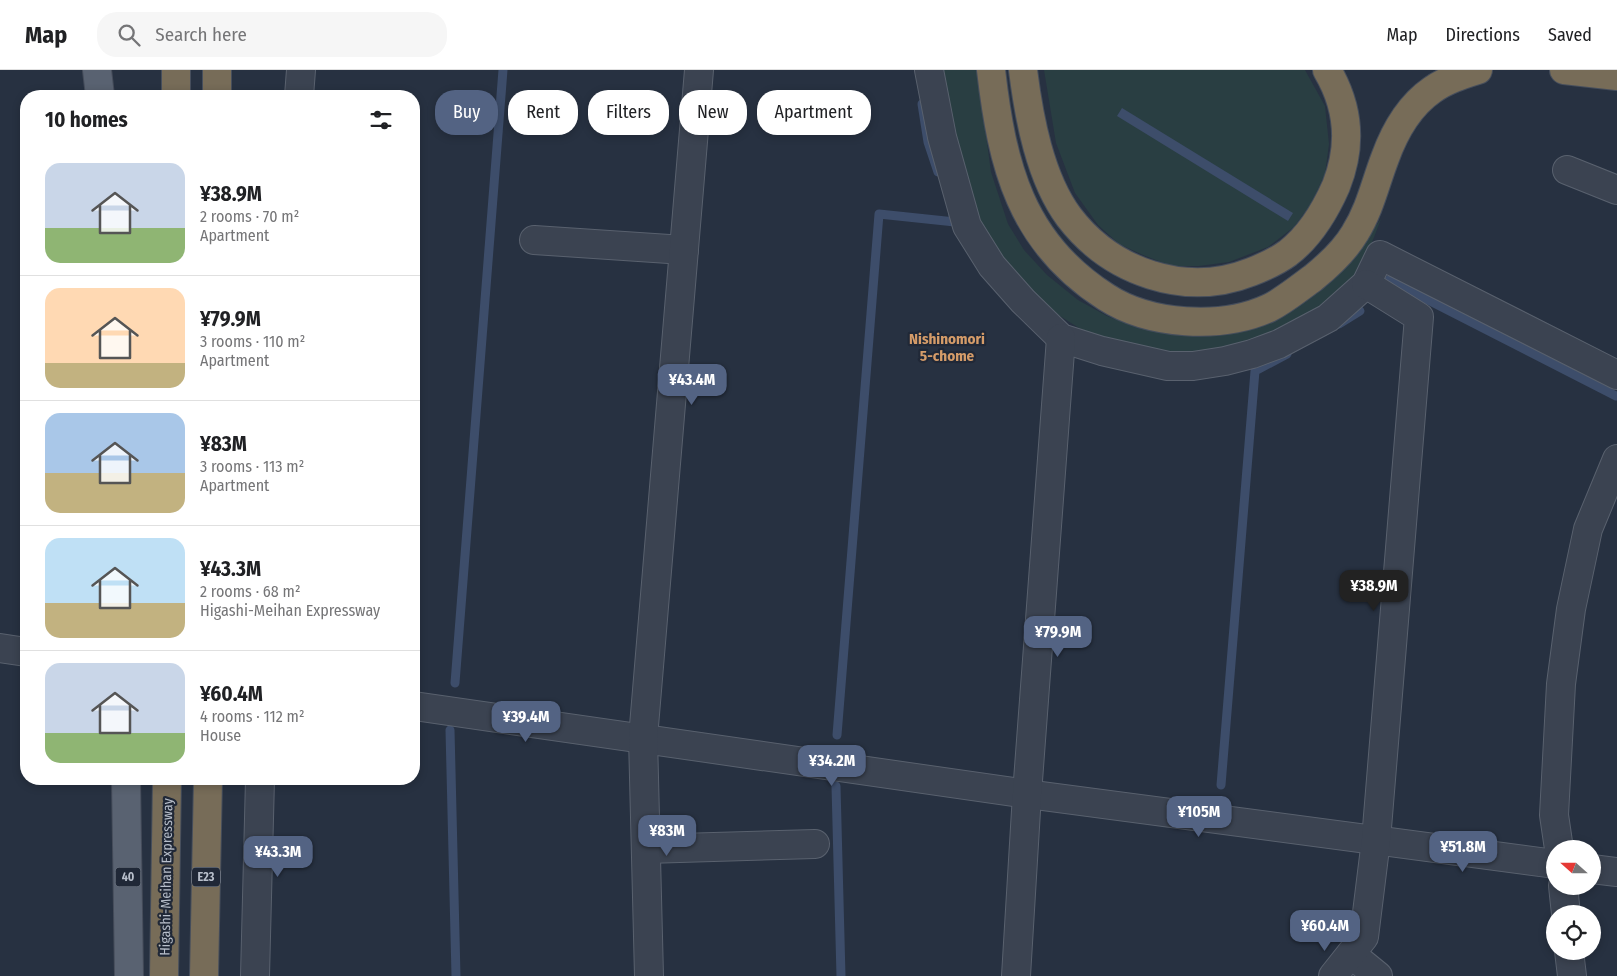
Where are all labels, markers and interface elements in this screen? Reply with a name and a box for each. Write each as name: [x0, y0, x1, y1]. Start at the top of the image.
search box: [97, 12, 447, 57]
text: Map: [25, 21, 67, 49]
icon: search: [115, 21, 143, 49]
text: Search here: [155, 23, 247, 46]
text: Map: [1386, 24, 1418, 46]
text: Directions: [1446, 24, 1520, 46]
text: Saved: [1548, 24, 1592, 46]
chip: Buy: [435, 90, 498, 135]
chip: Rent: [508, 90, 578, 135]
chip: Filters: [588, 90, 669, 135]
chip: New: [679, 90, 747, 135]
chip: Apartment: [757, 90, 871, 135]
icon: filters: [367, 106, 395, 134]
text: 10 homes: [45, 107, 128, 133]
text: ¥38.9M: [200, 181, 262, 207]
icon: home: [85, 183, 145, 243]
text: 2 rooms · 70 m²: [200, 207, 299, 226]
text: Apartment: [200, 226, 269, 245]
text: ¥79.9M: [200, 306, 261, 332]
icon: home: [85, 308, 145, 368]
district label: Nishinomori 5-chome: [909, 330, 985, 365]
text: 3 rooms · 110 m²: [200, 332, 305, 351]
text: Apartment: [200, 351, 269, 370]
pin: ¥43.4M: [651, 364, 733, 406]
text: ¥43.4M: [669, 370, 715, 389]
text: ¥83M: [200, 431, 247, 457]
icon: home: [85, 433, 145, 493]
text: 3 rooms · 113 m²: [200, 457, 304, 476]
text: Apartment: [200, 476, 269, 495]
text: ¥43.3M: [200, 556, 261, 582]
icon: home: [85, 558, 145, 618]
pin: ¥38.9M: [1333, 570, 1415, 612]
text: ¥38.9M: [1350, 576, 1398, 595]
text: 2 rooms · 68 m²: [200, 582, 301, 601]
text: Higashi-Meihan Expressway: [200, 601, 380, 620]
pin: ¥79.9M: [1017, 616, 1099, 658]
text: ¥79.9M: [1035, 622, 1081, 641]
text: ¥60.4M: [200, 681, 263, 707]
icon: home: [85, 683, 145, 743]
pin: ¥39.4M: [485, 700, 567, 743]
text: 4 rooms · 112 m²: [200, 707, 305, 726]
text: ¥39.4M: [503, 707, 549, 726]
text: House: [200, 726, 241, 745]
pin: ¥34.2M: [791, 744, 873, 787]
text: ¥34.2M: [809, 751, 855, 770]
pin: ¥105M: [1164, 796, 1234, 838]
street label: Higashi-Meihan Expressway: [157, 797, 176, 956]
text: ¥105M: [1178, 802, 1220, 821]
pin: ¥83M: [637, 814, 697, 857]
text: ¥83M: [649, 821, 685, 840]
pin: ¥51.8M: [1422, 830, 1504, 873]
pin: ¥43.3M: [237, 836, 319, 878]
text: ¥51.8M: [1440, 837, 1486, 856]
north arrow: [1546, 840, 1601, 895]
map controls: [1546, 840, 1601, 960]
text: ¥43.3M: [255, 842, 301, 861]
road number: 40: [116, 868, 140, 886]
road number: E23: [192, 868, 220, 886]
button: locate: [1546, 905, 1601, 960]
pin: ¥60.4M: [1284, 910, 1366, 952]
text: ¥60.4M: [1301, 916, 1349, 935]

